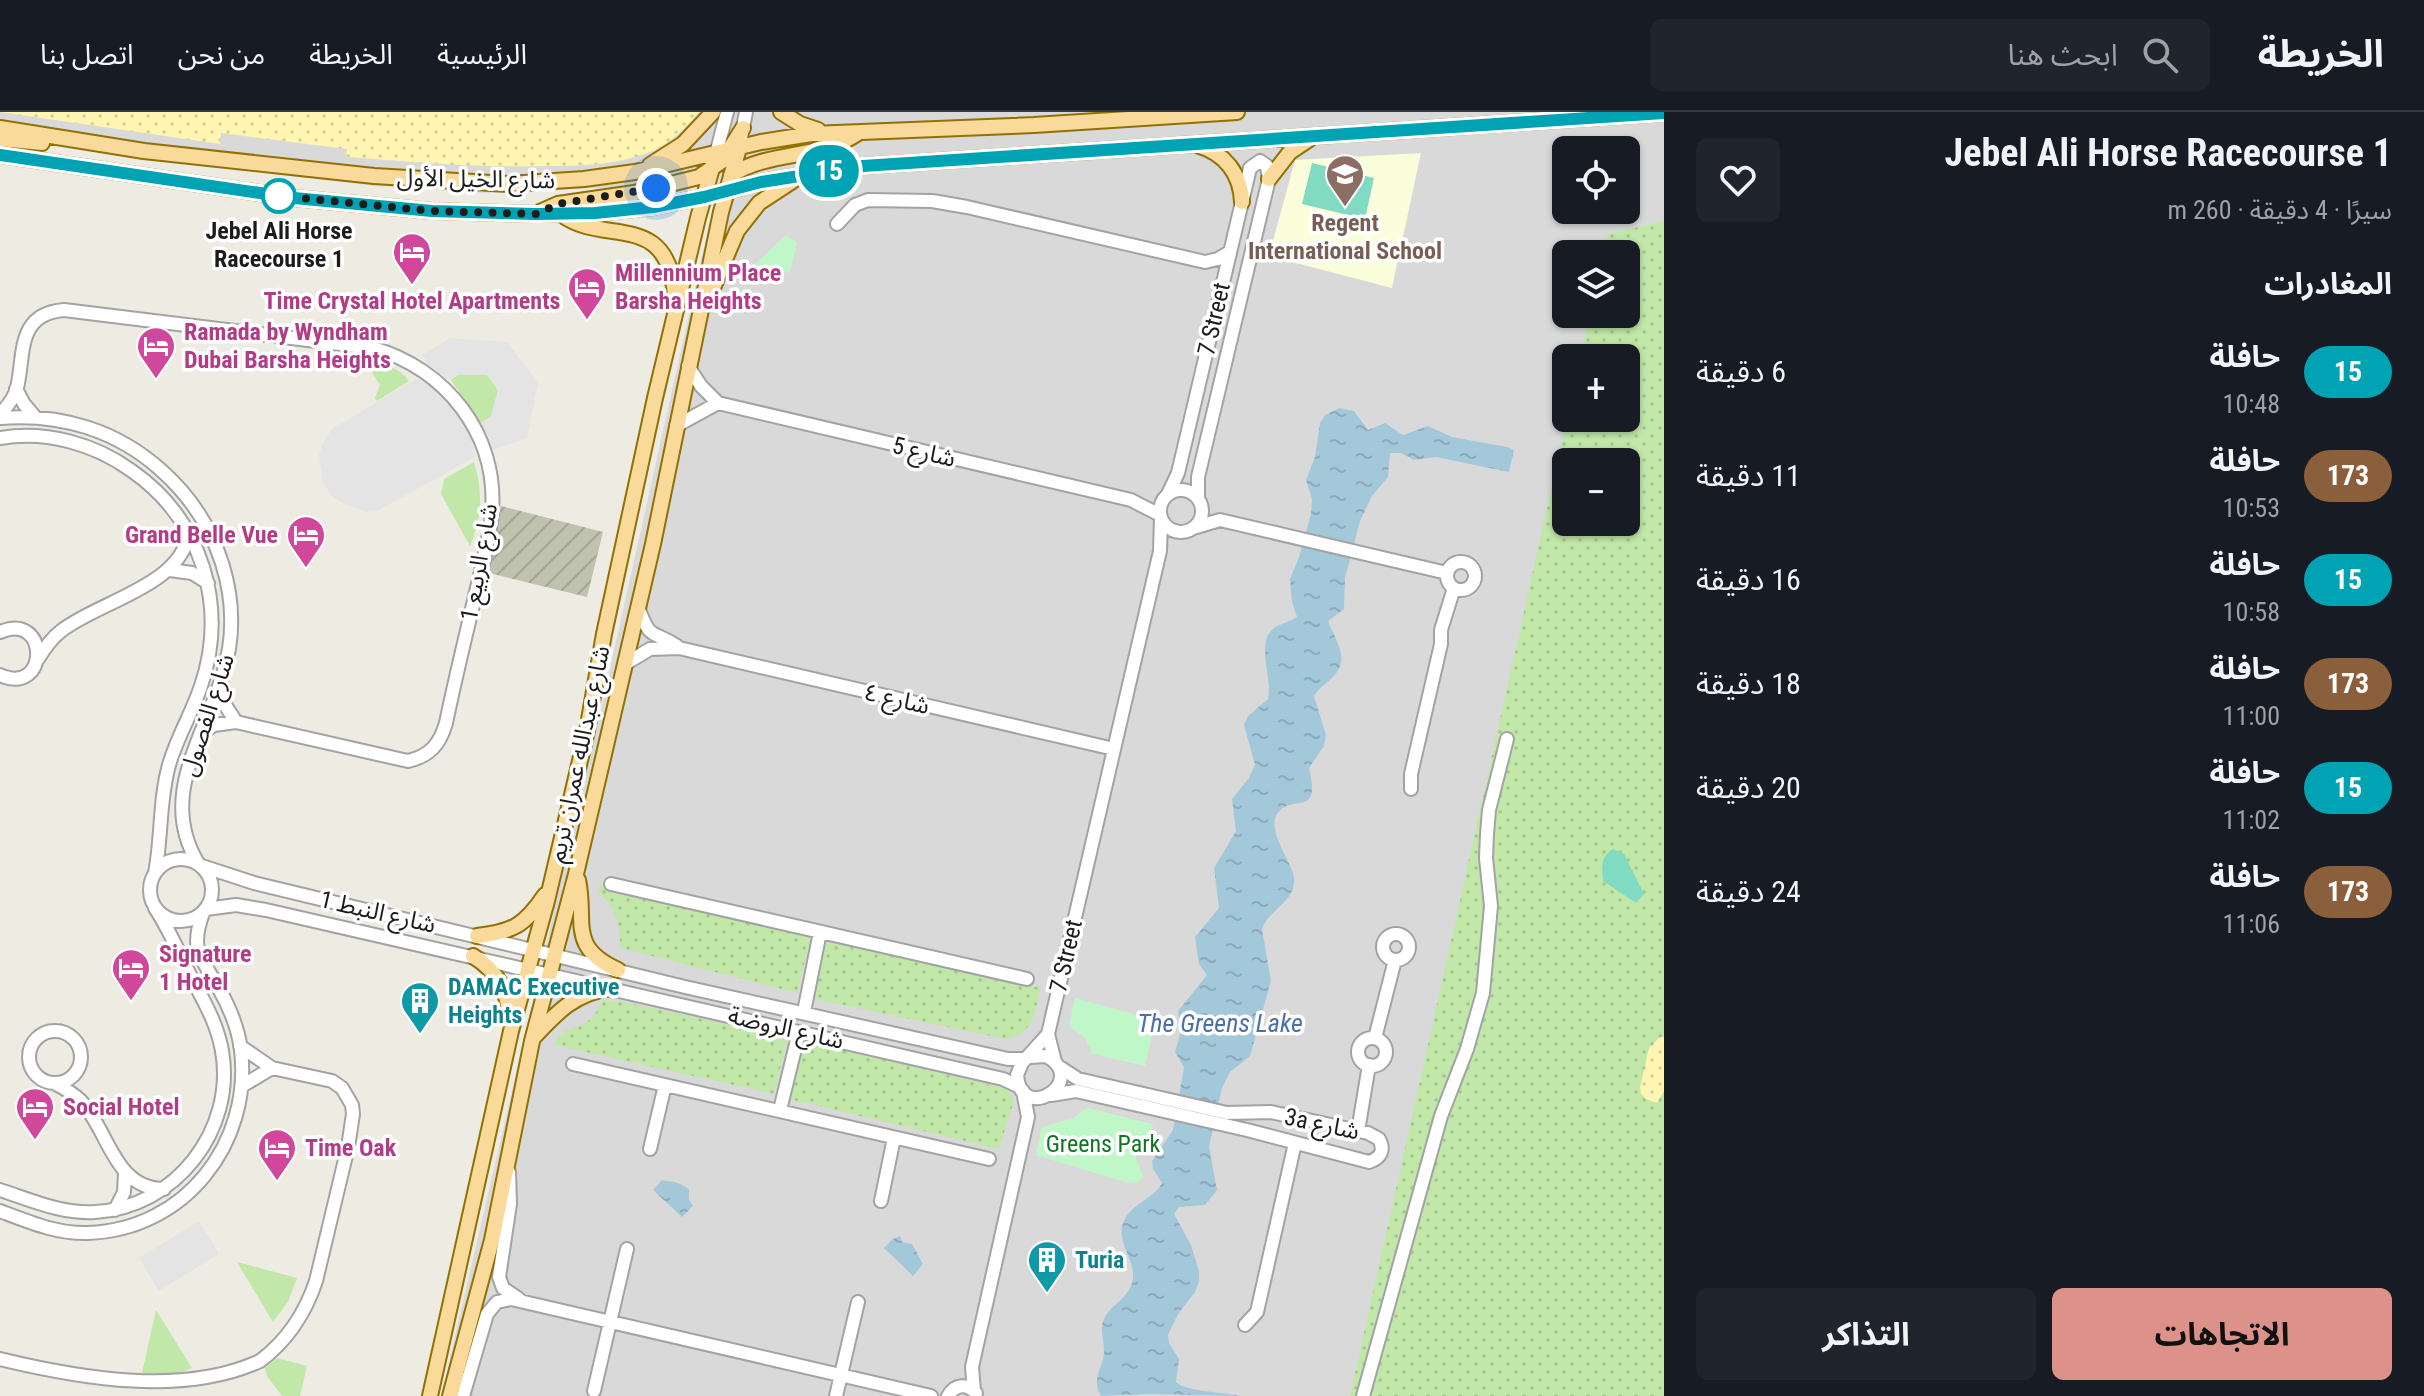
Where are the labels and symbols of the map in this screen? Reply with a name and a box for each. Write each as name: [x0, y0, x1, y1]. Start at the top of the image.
line badge: 15: [793, 145, 865, 197]
school or university icon: Regent International School: [1324, 153, 1366, 208]
street label: شارع الخيل الأول: [396, 164, 556, 197]
your location: [636, 168, 676, 208]
marker: Jebel Ali Horse Racecourse 1: [262, 179, 296, 213]
place label: Regent International School: [1248, 209, 1442, 265]
place label: Jebel Ali Horse Racecourse 1: [205, 217, 353, 273]
hotel icon: Time Crystal Hotel Apartments: [391, 231, 433, 286]
place label: Millennium Place Barsha Heights: [615, 259, 781, 315]
hotel icon: Millennium Place Barsha Heights: [566, 266, 608, 321]
street label: 7 Street: [1192, 280, 1236, 358]
place label: Time Crystal Hotel Apartments: [264, 287, 561, 315]
place label: Ramada by Wyndham Dubai Barsha Heights: [184, 318, 391, 374]
hotel icon: Ramada by Wyndham Dubai Barsha Heights: [135, 325, 177, 380]
street label: شارع 5: [889, 431, 958, 476]
street label: شارع الربيع 1: [455, 501, 506, 623]
hotel icon: Grand Belle Vue: [285, 514, 327, 569]
place label: Grand Belle Vue: [125, 521, 278, 549]
street label: شارع عبدالله عمران تريم: [542, 643, 619, 866]
street label: شارع الفصول: [174, 650, 243, 781]
street label: شارع ٤: [861, 678, 932, 723]
street label: شارع النبط 1: [317, 885, 439, 942]
street label: 7 Street: [1044, 917, 1088, 995]
place label: Signature 1 Hotel: [159, 940, 252, 996]
hotel icon: Signature 1 Hotel: [110, 947, 152, 1002]
place label: DAMAC Executive Heights: [448, 973, 620, 1029]
building icon: DAMAC Executive Heights: [399, 980, 441, 1035]
street label: شارع الروضة: [725, 1001, 847, 1058]
water label: The Greens Lake: [1137, 1008, 1303, 1038]
hotel icon: Social Hotel: [14, 1086, 56, 1141]
place label: Social Hotel: [63, 1093, 179, 1121]
street label: 3a شارع: [1281, 1102, 1362, 1148]
hotel icon: Time Oak: [256, 1127, 298, 1182]
park label: Greens Park: [1046, 1130, 1161, 1158]
place label: Time Oak: [305, 1134, 397, 1162]
building icon: Turia: [1026, 1239, 1068, 1294]
place label: Turia: [1075, 1246, 1124, 1274]

